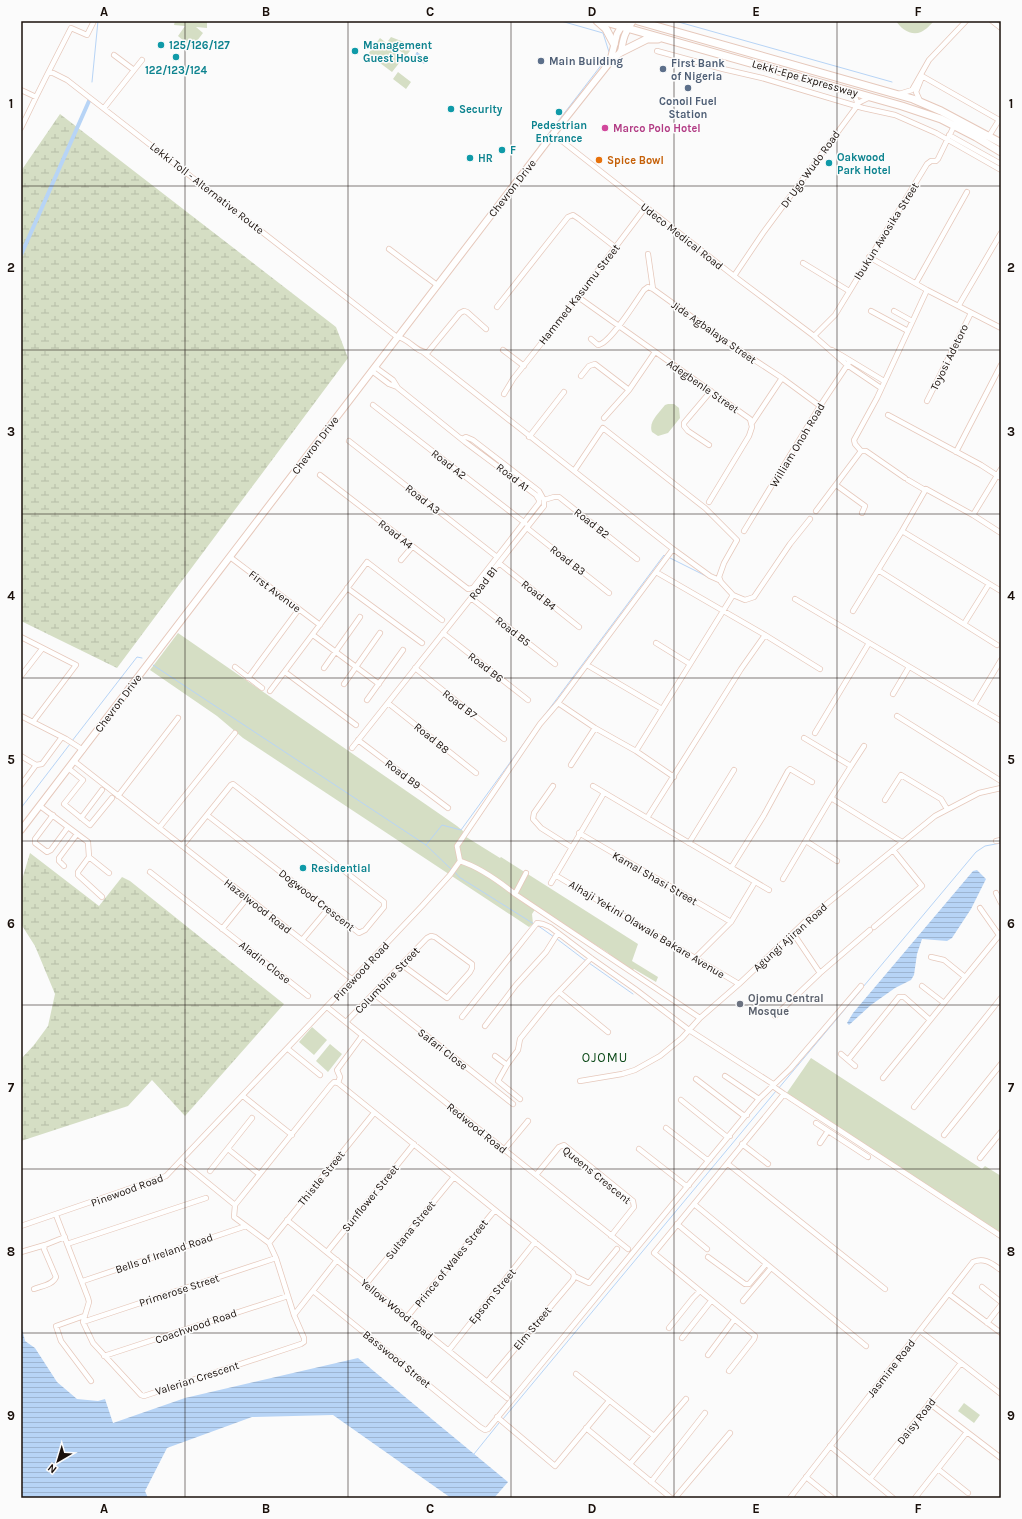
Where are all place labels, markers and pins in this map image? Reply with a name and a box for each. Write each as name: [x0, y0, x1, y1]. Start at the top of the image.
place label: 125/126/127: [169, 39, 230, 52]
place label: Management Guest House: [363, 39, 433, 65]
marker: 125/126/127: [156, 40, 166, 50]
marker: Management Guest House: [350, 46, 360, 56]
marker: 122/123/124: [171, 52, 181, 62]
place label: Main Building: [549, 55, 623, 68]
marker: Main Building: [536, 56, 546, 66]
place label: First Bank of Nigeria: [671, 57, 725, 83]
place label: 122/123/124: [145, 64, 208, 77]
marker: First Bank of Nigeria: [658, 64, 668, 74]
marker: Conoil Fuel Station: [683, 83, 693, 93]
place label: Conoil Fuel Station: [659, 95, 717, 121]
place label: Security: [459, 103, 503, 116]
marker: Security: [446, 104, 456, 114]
marker: Pedestrian Entrance: [554, 107, 564, 117]
place label: Pedestrian Entrance: [531, 119, 587, 145]
place label: Marco Polo Hotel: [613, 122, 701, 135]
marker: Marco Polo Hotel: [600, 123, 610, 133]
place label: F: [510, 144, 516, 157]
marker: F: [497, 145, 507, 155]
place label: Oakwood Park Hotel: [837, 151, 891, 177]
place label: HR: [478, 152, 493, 165]
marker: HR: [465, 153, 475, 163]
place label: Spice Bowl: [607, 154, 664, 167]
marker: Spice Bowl: [594, 155, 604, 165]
marker: Oakwood Park Hotel: [824, 158, 834, 168]
place label: Residential: [311, 862, 371, 875]
marker: Residential: [298, 863, 308, 873]
place label: Ojomu Central Mosque: [748, 992, 824, 1018]
marker: Ojomu Central Mosque: [735, 999, 745, 1009]

